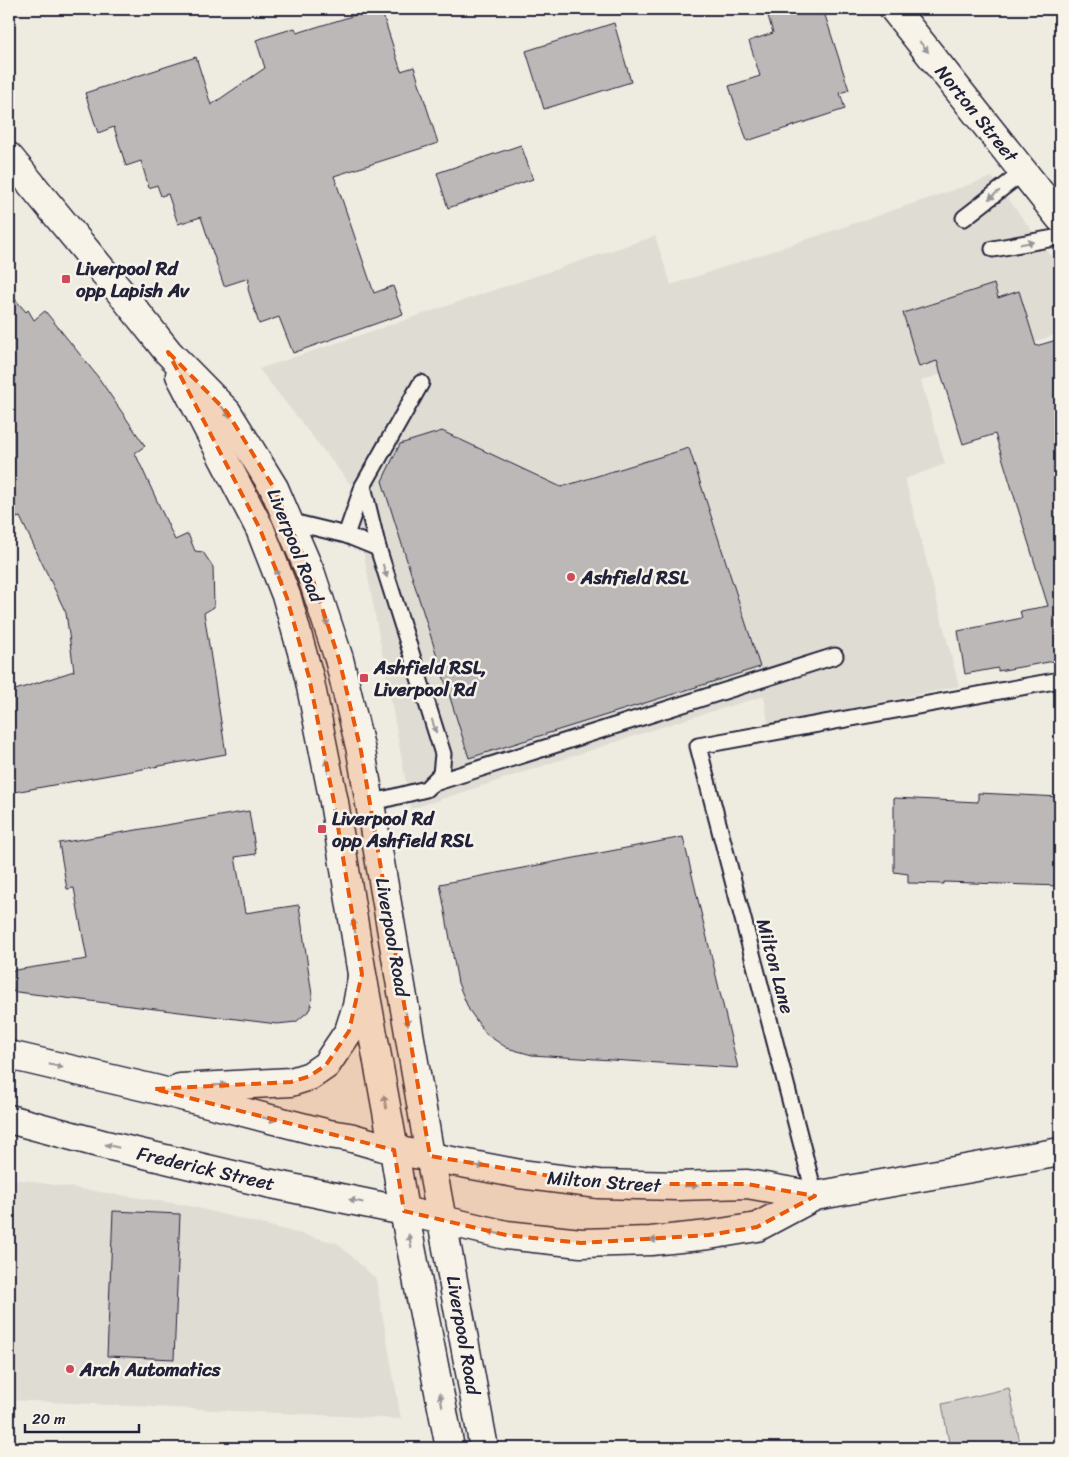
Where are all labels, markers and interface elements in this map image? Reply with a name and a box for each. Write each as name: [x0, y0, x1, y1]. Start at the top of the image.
one-way arrow: [918, 40, 929, 53]
street label: Norton Street: [927, 57, 1028, 171]
one-way arrow: [988, 189, 1001, 200]
one-way arrow: [1019, 239, 1035, 247]
place label: Liverpool Rd opp Lapish Av: [76, 252, 190, 307]
marker: Liverpool Rd opp Lapish Av: [60, 273, 72, 285]
one-way arrow: [221, 405, 231, 419]
street label: Liverpool Road: [258, 483, 334, 608]
place label: Ashfield RSL: [580, 561, 690, 594]
one-way arrow: [382, 564, 390, 579]
one-way arrow: [274, 567, 281, 582]
marker: Ashfield RSL: [565, 571, 577, 583]
one-way arrow: [323, 613, 330, 628]
place label: Ashfield RSL, Liverpool Rd: [373, 651, 487, 706]
marker: Ashfield RSL, Liverpool Rd: [358, 672, 370, 684]
one-way arrow: [431, 719, 439, 734]
one-way arrow: [323, 758, 331, 773]
place label: Liverpool Rd opp Ashfield RSL: [332, 802, 475, 857]
marker: Liverpool Rd opp Ashfield RSL: [316, 823, 328, 835]
street label: Liverpool Road: [366, 875, 419, 1000]
street label: Milton Lane: [747, 915, 804, 1018]
one-way arrow: [350, 917, 358, 933]
one-way arrow: [403, 1012, 411, 1028]
one-way arrow: [49, 1063, 64, 1071]
one-way arrow: [212, 1081, 228, 1089]
one-way arrow: [380, 1093, 388, 1109]
one-way arrow: [262, 1115, 277, 1123]
street label: Frederick Street: [134, 1137, 278, 1200]
one-way arrow: [105, 1142, 120, 1150]
street label: Milton Street: [546, 1161, 663, 1202]
one-way arrow: [470, 1162, 486, 1170]
one-way arrow: [683, 1181, 699, 1189]
one-way arrow: [349, 1197, 364, 1205]
one-way arrow: [488, 1229, 503, 1237]
one-way arrow: [406, 1233, 414, 1248]
one-way arrow: [649, 1236, 665, 1244]
street label: Liverpool Road: [437, 1273, 490, 1398]
place label: Arch Automatics: [79, 1353, 222, 1386]
marker: Arch Automatics: [64, 1363, 76, 1375]
one-way arrow: [437, 1393, 445, 1408]
scale bar: [25, 1402, 139, 1434]
text: 20 m: [32, 1406, 66, 1432]

